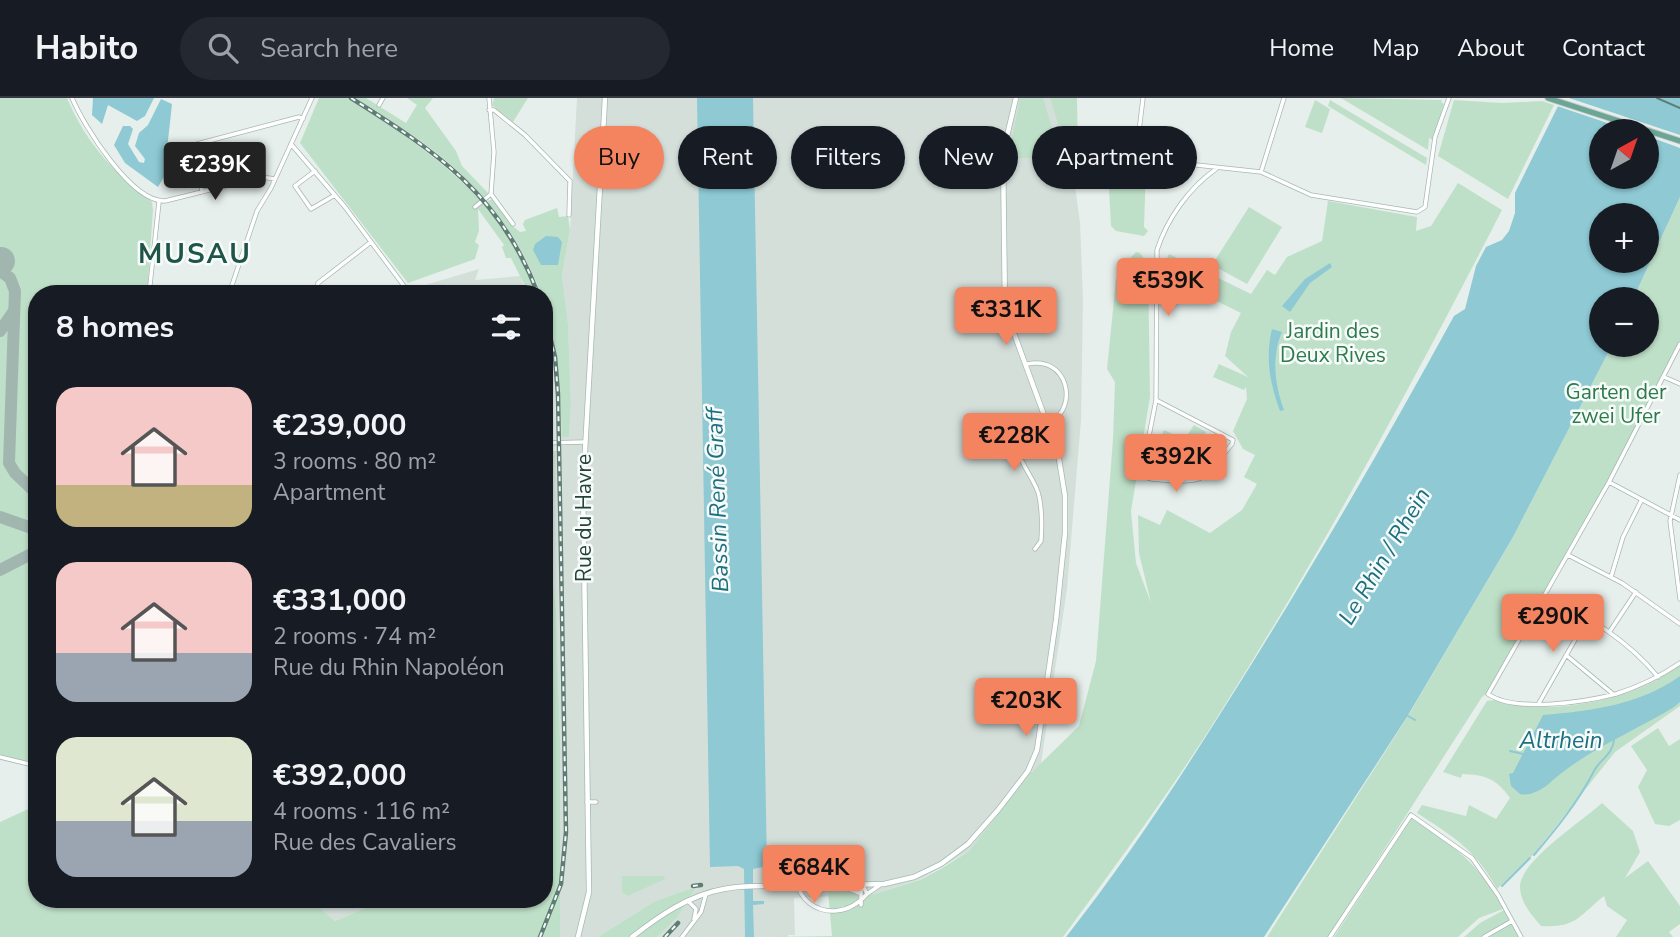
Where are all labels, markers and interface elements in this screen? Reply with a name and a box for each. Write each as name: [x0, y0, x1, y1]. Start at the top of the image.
search box: [180, 17, 670, 80]
text: Habito: [35, 26, 138, 71]
icon: search: [204, 29, 242, 67]
text: Search here: [260, 31, 398, 66]
text: Home: [1269, 32, 1334, 64]
text: Map: [1372, 32, 1419, 64]
text: About: [1457, 32, 1524, 64]
text: Contact: [1562, 32, 1645, 64]
north arrow: [1589, 119, 1659, 189]
map controls: [1589, 119, 1659, 357]
chip: Buy: [574, 126, 664, 189]
chip: Rent: [678, 126, 777, 189]
chip: Filters: [791, 126, 905, 189]
chip: New: [919, 126, 1018, 189]
chip: Apartment: [1032, 126, 1197, 189]
pin: €239K: [166, 142, 264, 202]
text: €239K: [180, 149, 250, 180]
button: +: [1589, 203, 1659, 273]
district label: MUSAU: [138, 235, 252, 273]
pin: €539K: [1119, 258, 1217, 318]
text: €539K: [1133, 265, 1203, 296]
button: −: [1589, 287, 1659, 357]
pin: €331K: [957, 288, 1055, 347]
text: €331K: [971, 294, 1041, 325]
text: 8 homes: [56, 307, 174, 348]
icon: filters: [487, 308, 525, 346]
park label: Jardin des Deux Rives: [1280, 317, 1386, 369]
park label: Garten der zwei Ufer: [1565, 378, 1667, 430]
text: €239,000: [273, 405, 406, 446]
water label: Bassin René Graff: [699, 405, 736, 593]
pin: €228K: [965, 414, 1063, 473]
icon: home: [112, 415, 196, 499]
text: €228K: [979, 420, 1049, 451]
pin: €392K: [1127, 434, 1225, 494]
text: €392K: [1141, 441, 1211, 472]
text: 3 rooms · 80 m²: [273, 446, 436, 477]
street label: Rue du Havre: [570, 454, 598, 582]
text: Apartment: [273, 477, 385, 508]
water label: Le Rhin / Rhein: [1331, 482, 1438, 631]
text: €331,000: [273, 580, 406, 621]
icon: home: [112, 590, 196, 674]
pin: €290K: [1504, 594, 1602, 654]
text: €290K: [1518, 601, 1588, 632]
text: 2 rooms · 74 m²: [273, 621, 436, 652]
text: Rue du Rhin Napoléon: [273, 652, 505, 683]
pin: €203K: [977, 678, 1075, 738]
text: €203K: [991, 685, 1061, 716]
water label: Altrhein: [1518, 725, 1603, 756]
text: €392,000: [273, 755, 406, 796]
icon: home: [112, 765, 196, 849]
text: 4 rooms · 116 m²: [273, 796, 450, 827]
text: Rue des Cavaliers: [273, 827, 457, 858]
pin: €684K: [765, 846, 863, 905]
text: €684K: [779, 852, 849, 883]

